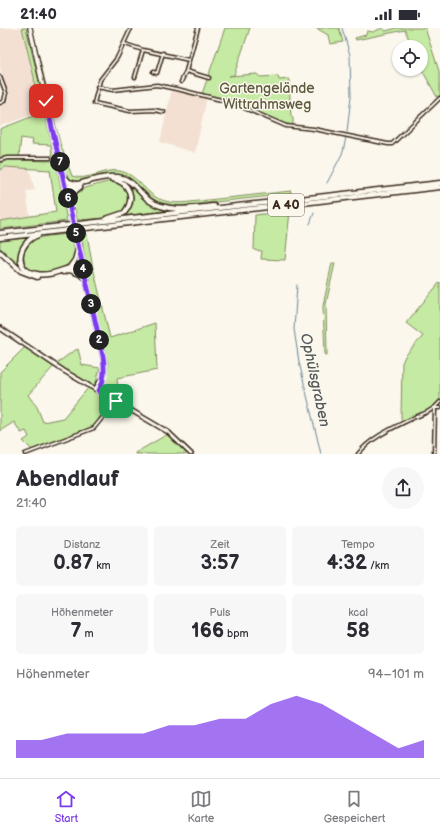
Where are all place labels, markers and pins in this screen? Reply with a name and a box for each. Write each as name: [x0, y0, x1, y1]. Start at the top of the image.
pin: [29, 84, 63, 118]
pin: 7: [50, 152, 70, 172]
pin: 6: [58, 188, 78, 208]
pin: 5: [66, 223, 86, 243]
pin: 4: [73, 259, 93, 279]
pin: 3: [81, 294, 101, 314]
pin: 2: [89, 330, 109, 350]
pin: [99, 384, 133, 418]

